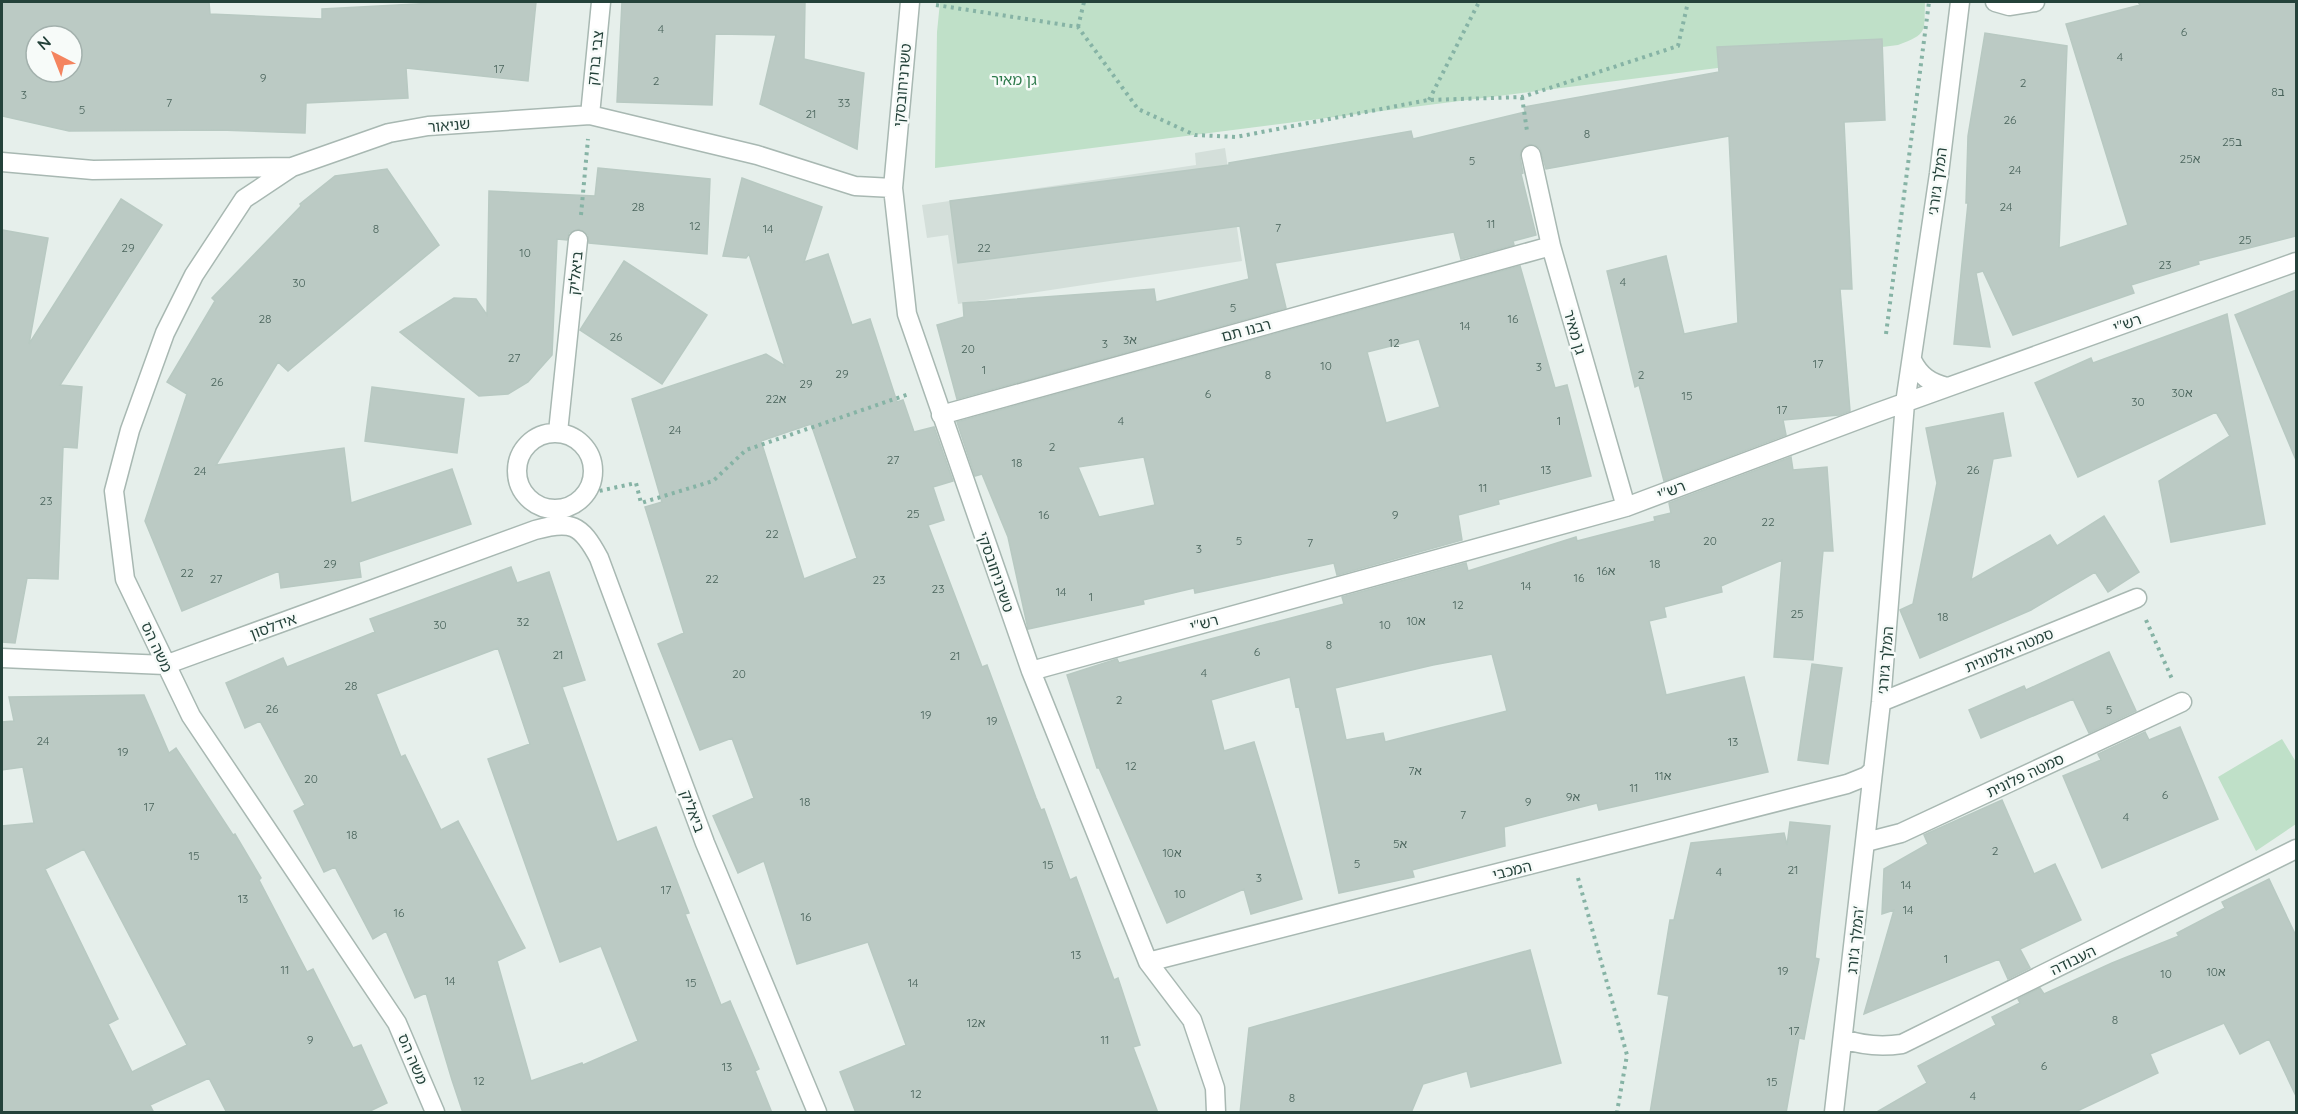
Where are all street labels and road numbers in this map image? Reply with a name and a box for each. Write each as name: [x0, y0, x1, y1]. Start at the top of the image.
street label: צבי ברוק: [583, 30, 607, 86]
street label: טשרניחובסקי: [889, 42, 915, 128]
street label: שניאור: [427, 114, 471, 136]
street label: המלך ג׳ורג׳: [1923, 146, 1951, 216]
street label: ביאליק: [563, 250, 587, 296]
street label: גן מאיר: [1560, 307, 1591, 357]
street label: רש"י: [2110, 309, 2144, 337]
street label: רבנו תם: [1219, 314, 1273, 346]
street label: רש"י: [1654, 476, 1688, 504]
street label: טשרניחובסקי: [973, 529, 1019, 615]
street label: אידלסון: [247, 609, 299, 643]
street label: רש"י: [1188, 610, 1220, 636]
street label: משה הס: [137, 619, 177, 675]
street label: סמטה אלמונית: [1962, 624, 2056, 676]
street label: המלך ג׳ורג׳: [1873, 625, 1897, 695]
street label: סמטה פלונית: [1983, 749, 2067, 801]
street label: ביאליק: [677, 787, 710, 835]
street label: המכבי: [1490, 856, 1534, 884]
street label: המלך ג'ורג': [1842, 905, 1868, 975]
street label: העבודה: [2047, 941, 2099, 979]
street label: משה הס: [394, 1031, 432, 1087]

